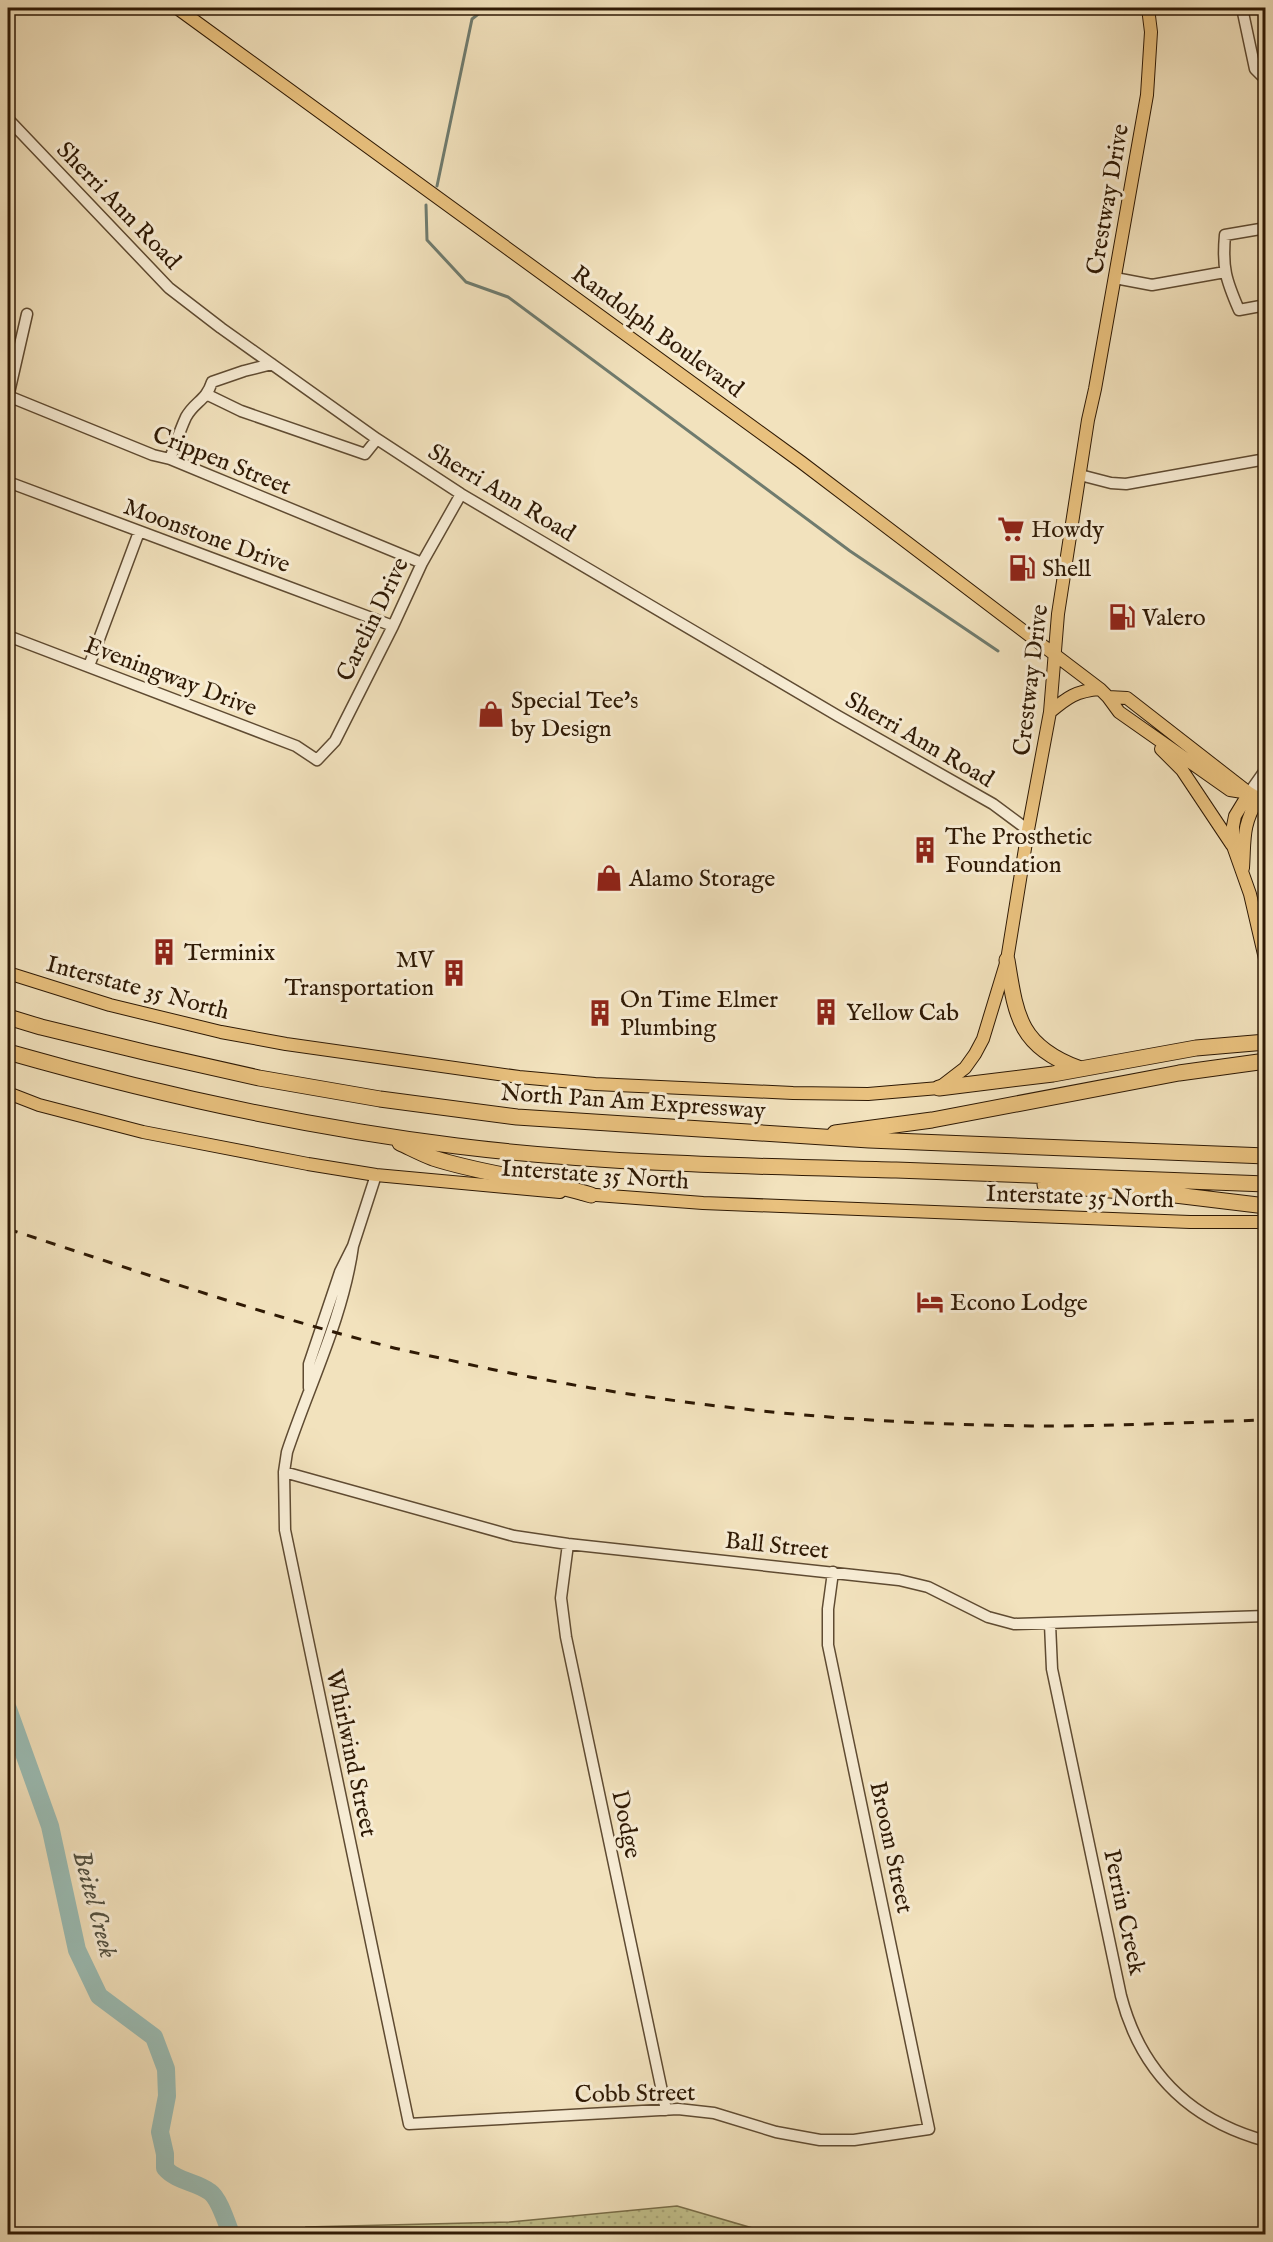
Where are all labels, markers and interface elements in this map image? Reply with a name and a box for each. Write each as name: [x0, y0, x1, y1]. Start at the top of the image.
street label: Crestway Drive: [1080, 122, 1137, 277]
street label: Sherri Ann Road: [49, 135, 187, 277]
street label: Randolph Boulevard: [565, 259, 750, 405]
street label: Crippen Street: [148, 420, 295, 503]
street label: Sherri Ann Road: [422, 437, 581, 550]
street label: Moonstone Drive: [119, 492, 294, 581]
supermarket icon: Howdy: [996, 514, 1026, 544]
place label: Howdy: [1031, 515, 1104, 546]
street label: Carelin Drive: [330, 553, 417, 687]
fuel station icon: Shell: [1007, 553, 1037, 583]
place label: Shell: [1042, 554, 1092, 585]
fuel station icon: Valero: [1107, 602, 1137, 632]
street label: Crestway Drive: [1007, 603, 1056, 758]
place label: Valero: [1141, 603, 1206, 634]
street label: Eveningway Drive: [80, 630, 261, 725]
street label: Sherri Ann Road: [839, 685, 999, 795]
place label: Special Tee's by Design: [511, 686, 639, 745]
shop icon: Special Tee's by Design: [476, 699, 506, 729]
place label: The Prosthetic Foundation: [945, 822, 1092, 881]
building icon: The Prosthetic Foundation: [910, 835, 940, 865]
shop icon: Alamo Storage: [594, 863, 624, 893]
place label: Alamo Storage: [628, 864, 775, 895]
building icon: Terminix: [149, 937, 179, 967]
place label: Terminix: [184, 938, 275, 969]
place label: MV Transportation: [284, 945, 435, 1004]
street label: Interstate 35 North: [43, 949, 233, 1028]
building icon: MV Transportation: [439, 958, 469, 988]
place label: On Time Elmer Plumbing: [620, 985, 778, 1044]
building icon: Yellow Cab: [811, 997, 841, 1027]
building icon: On Time Elmer Plumbing: [585, 998, 615, 1028]
place label: Yellow Cab: [846, 998, 959, 1029]
street label: North Pan Am Expressway: [499, 1078, 767, 1127]
street label: Interstate 35 North: [500, 1153, 690, 1198]
street label: Interstate 35 North: [985, 1179, 1175, 1216]
hotel icon: Econo Lodge: [915, 1287, 945, 1317]
place label: Econo Lodge: [950, 1288, 1088, 1319]
street label: Ball Street: [723, 1526, 830, 1567]
street label: Whirlwind Street: [318, 1667, 383, 1840]
street label: Broom Street: [861, 1779, 920, 1916]
street label: Dodge: [603, 1787, 648, 1861]
water label: Beitel Creek: [64, 1847, 125, 1962]
street label: Perrin Creek: [1095, 1847, 1152, 1978]
street label: Cobb Street: [574, 2078, 696, 2111]

